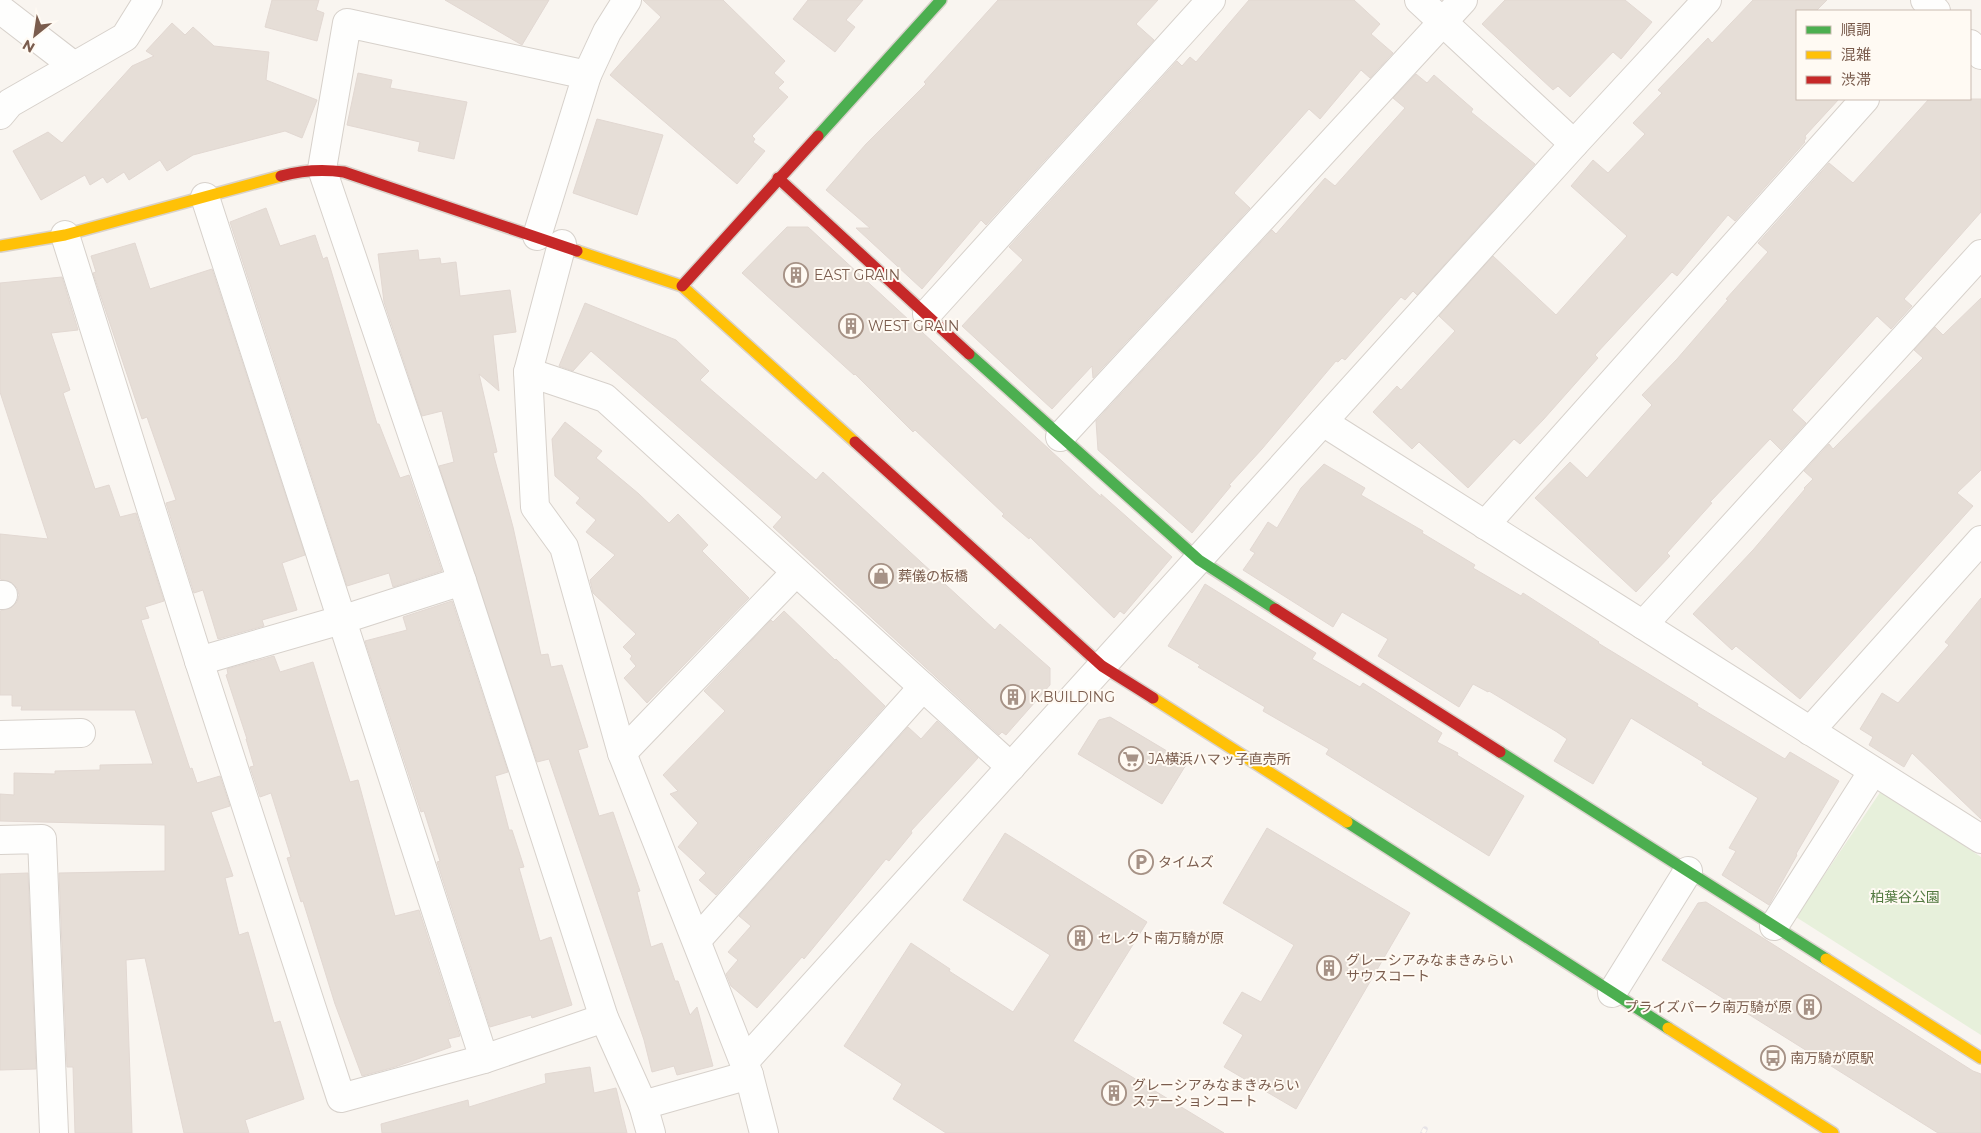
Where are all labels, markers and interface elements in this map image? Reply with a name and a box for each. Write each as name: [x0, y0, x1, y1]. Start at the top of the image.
north arrow: [10, 10, 60, 60]
legend: [1796, 10, 1971, 100]
text: 順調: [1841, 20, 1871, 39]
text: N: [19, 36, 38, 57]
text: 混雑: [1841, 45, 1871, 64]
text: 渋滞: [1841, 70, 1871, 89]
building icon: EAST GRAIN: [783, 262, 809, 288]
place label: EAST GRAIN: [814, 266, 900, 284]
building icon: WEST GRAIN: [838, 313, 864, 339]
place label: WEST GRAIN: [868, 317, 959, 335]
shop icon: 葬儀の板橋: [868, 563, 894, 589]
place label: 葬儀の板橋: [898, 567, 968, 585]
building icon: K.BUILDING: [1000, 684, 1026, 710]
place label: K.BUILDING: [1030, 688, 1115, 706]
supermarket icon: JA横浜ハマッ子直売所: [1118, 746, 1144, 772]
place label: JA横浜ハマッ子直売所: [1147, 750, 1291, 768]
parking icon: タイムズ: [1128, 849, 1154, 875]
place label: タイムズ: [1158, 853, 1214, 871]
park label: 柏葉谷公園: [1870, 888, 1940, 906]
building icon: セレクト南万騎が原: [1067, 925, 1093, 951]
place label: セレクト南万騎が原: [1098, 929, 1224, 947]
place label: グレーシアみなまきみらい サウスコート: [1346, 951, 1514, 985]
building icon: グレーシアみなまきみらい サウスコート: [1316, 955, 1342, 981]
building icon: プライズパーク南万騎が原: [1796, 994, 1822, 1020]
place label: プライズパーク南万騎が原: [1624, 998, 1792, 1016]
bus stop icon: 南万騎が原駅: [1760, 1045, 1786, 1071]
place label: 南万騎が原駅: [1790, 1049, 1874, 1067]
place label: グレーシアみなまきみらい ステーションコート: [1132, 1076, 1300, 1110]
building icon: グレーシアみなまきみらい ステーションコート: [1101, 1080, 1127, 1106]

